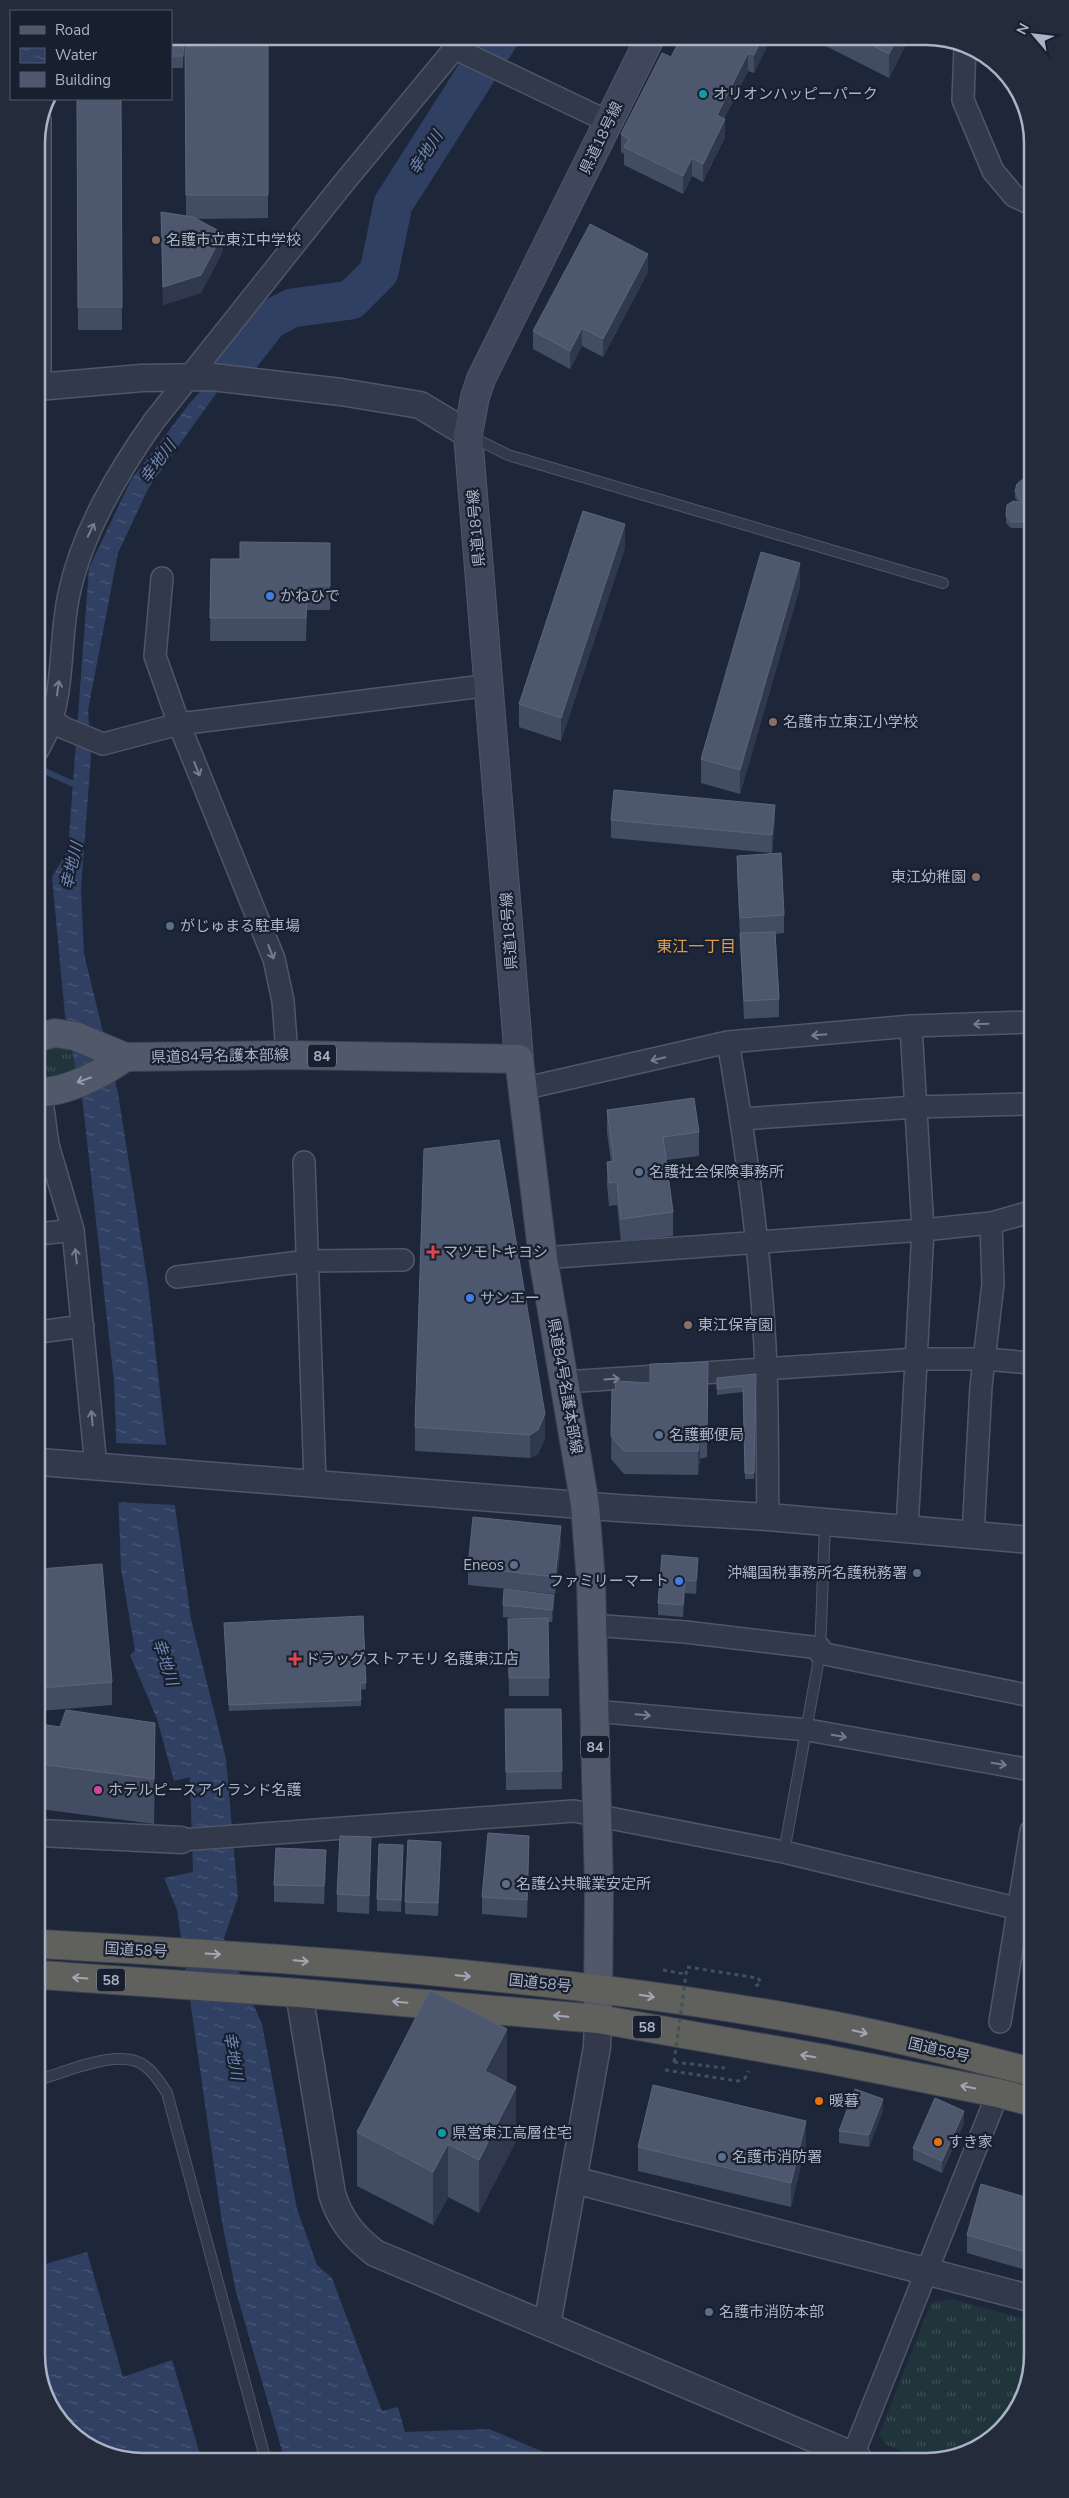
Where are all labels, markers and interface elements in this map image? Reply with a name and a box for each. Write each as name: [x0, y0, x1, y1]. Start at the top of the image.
legend: [10, 10, 172, 100]
north arrow: [1009, 10, 1059, 60]
text: Road: [55, 20, 90, 40]
text: N: [1012, 20, 1034, 38]
text: Water: [55, 45, 98, 65]
text: Building: [55, 70, 111, 90]
place label: オリオンハッピーパーク: [713, 84, 878, 104]
marker: オリオンハッピーパーク: [697, 88, 709, 100]
street label: 県道18号線: [575, 99, 627, 177]
water label: 幸地川: [404, 125, 449, 179]
place label: 名護市立東江中学校: [166, 230, 301, 250]
marker: 名護市立東江中学校: [150, 234, 162, 246]
water label: 幸地川: [135, 435, 182, 488]
street label: 県道18号線: [463, 488, 489, 568]
one-way arrow: [87, 523, 97, 538]
place label: かねひで: [280, 586, 340, 606]
marker: かねひで: [264, 590, 276, 602]
one-way arrow: [54, 680, 64, 696]
place label: 名護市立東江小学校: [783, 712, 918, 732]
marker: 名護市立東江小学校: [767, 716, 779, 728]
one-way arrow: [193, 761, 203, 776]
water label: 幸地川: [56, 838, 89, 892]
place label: 東江幼稚園: [891, 867, 966, 887]
marker: 東江幼稚園: [970, 871, 982, 883]
street label: 県道18号線: [496, 891, 522, 971]
place label: がじゅまる駐車場: [180, 916, 300, 936]
marker: がじゅまる駐車場: [164, 920, 176, 932]
district label: 東江一丁目: [656, 936, 736, 958]
one-way arrow: [266, 944, 276, 959]
one-way arrow: [973, 1019, 989, 1028]
one-way arrow: [811, 1030, 827, 1039]
road number: 84: [308, 1044, 336, 1068]
street label: 県道84号名護本部線: [151, 1045, 289, 1067]
one-way arrow: [651, 1055, 667, 1064]
one-way arrow: [77, 1076, 92, 1085]
place label: 名護社会保険事務所: [649, 1162, 784, 1182]
marker: 名護社会保険事務所: [633, 1166, 645, 1178]
place label: マツモトキヨシ: [443, 1242, 548, 1262]
marker: マツモトキヨシ: [427, 1246, 439, 1258]
one-way arrow: [71, 1249, 81, 1265]
place label: サンエー: [480, 1288, 540, 1308]
marker: サンエー: [464, 1292, 476, 1304]
place label: 東江保育園: [698, 1315, 773, 1335]
street label: 県道84号名護本部線: [543, 1316, 587, 1456]
marker: 東江保育園: [682, 1319, 694, 1331]
one-way arrow: [604, 1374, 620, 1383]
one-way arrow: [87, 1411, 97, 1427]
place label: 名護郵便局: [669, 1425, 744, 1445]
marker: 名護郵便局: [653, 1429, 665, 1441]
place label: Eneos: [463, 1555, 504, 1575]
marker: Eneos: [508, 1559, 520, 1571]
place label: 沖縄国税事務所名護税務署: [727, 1563, 907, 1583]
marker: 沖縄国税事務所名護税務署: [911, 1567, 923, 1579]
place label: ファミリーマート: [549, 1571, 669, 1591]
marker: ファミリーマート: [673, 1575, 685, 1587]
water label: 幸地川: [147, 1636, 183, 1690]
place label: ドラッグストアモリ 名護東江店: [305, 1649, 519, 1669]
marker: ドラッグストアモリ 名護東江店: [289, 1653, 301, 1665]
one-way arrow: [634, 1710, 650, 1720]
one-way arrow: [831, 1731, 847, 1741]
road number: 84: [581, 1735, 609, 1758]
one-way arrow: [991, 1760, 1007, 1770]
place label: ホテルピースアイランド名護: [108, 1780, 302, 1800]
marker: ホテルピースアイランド名護: [92, 1784, 104, 1796]
place label: 名護公共職業安定所: [516, 1874, 651, 1894]
marker: 名護公共職業安定所: [500, 1878, 512, 1890]
street label: 国道58号: [104, 1938, 168, 1962]
one-way arrow: [205, 1950, 221, 1959]
one-way arrow: [293, 1956, 309, 1965]
road number: 58: [97, 1968, 125, 1992]
street label: 国道58号: [508, 1970, 572, 1996]
one-way arrow: [454, 1971, 470, 1980]
one-way arrow: [72, 1974, 88, 1983]
one-way arrow: [639, 1992, 655, 2002]
one-way arrow: [392, 1997, 408, 2007]
one-way arrow: [554, 2011, 570, 2021]
road number: 58: [633, 2015, 661, 2038]
one-way arrow: [851, 2028, 867, 2037]
water label: 幸地川: [218, 2031, 248, 2083]
street label: 国道58号: [906, 2033, 972, 2067]
one-way arrow: [801, 2050, 817, 2060]
one-way arrow: [960, 2082, 976, 2091]
place label: 暖暮: [829, 2091, 859, 2111]
marker: 暖暮: [813, 2095, 825, 2107]
place label: 県営東江高層住宅: [452, 2123, 572, 2143]
marker: 県営東江高層住宅: [436, 2127, 448, 2139]
place label: すき家: [948, 2132, 993, 2152]
marker: すき家: [932, 2136, 944, 2148]
place label: 名護市消防署: [732, 2147, 822, 2167]
marker: 名護市消防署: [716, 2151, 728, 2163]
place label: 名護市消防本部: [719, 2302, 824, 2322]
marker: 名護市消防本部: [703, 2306, 715, 2318]

